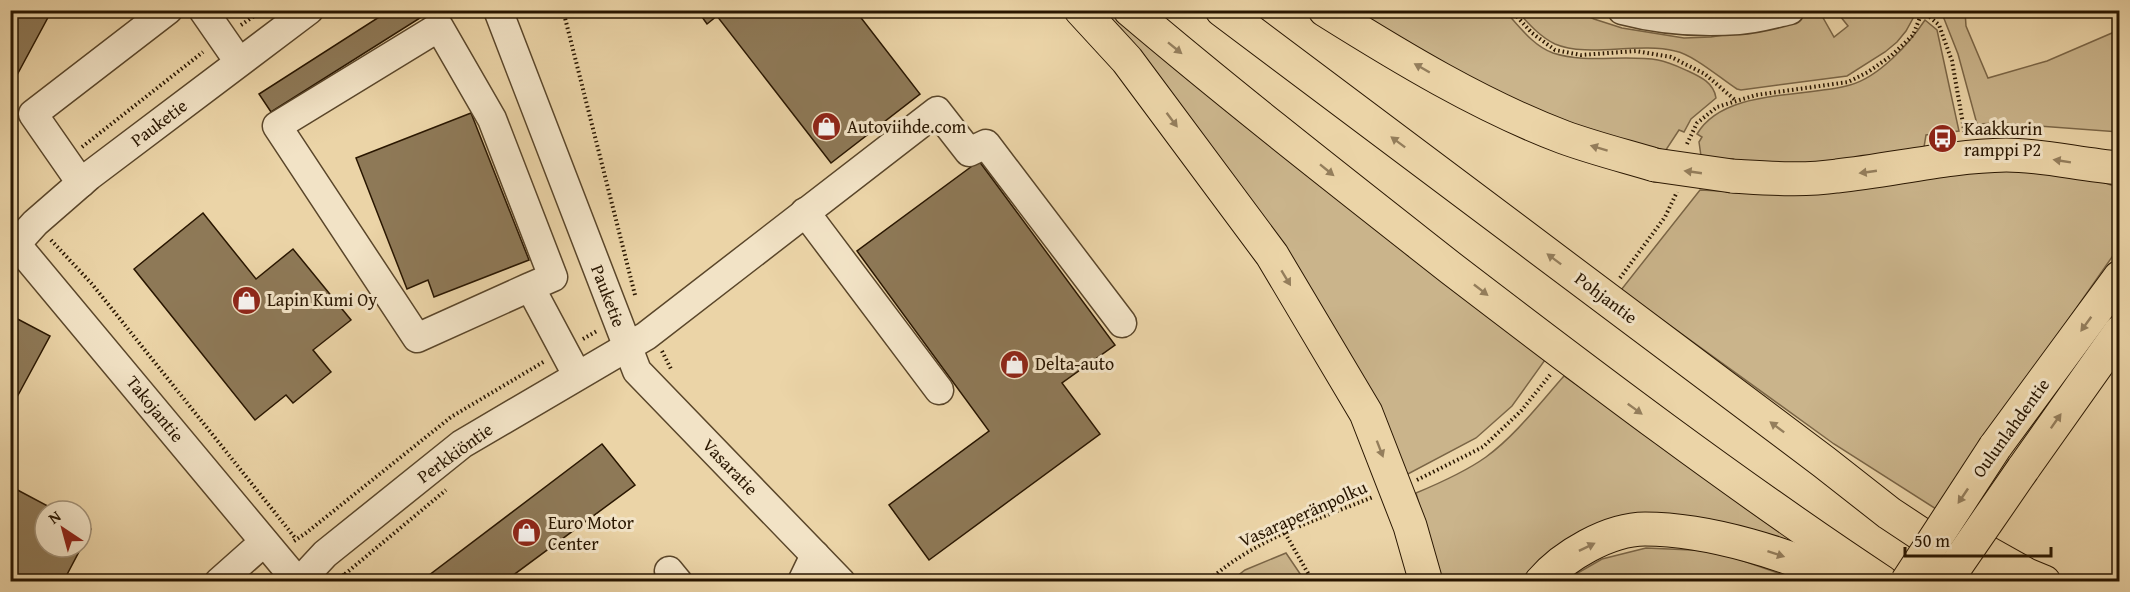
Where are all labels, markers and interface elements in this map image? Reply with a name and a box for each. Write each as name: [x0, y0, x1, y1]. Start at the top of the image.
one-way arrow: [1167, 41, 1182, 54]
one-way arrow: [1414, 62, 1430, 73]
street label: Pauketie: [125, 92, 193, 153]
shop icon: Autoviihde.com: [810, 111, 842, 143]
one-way arrow: [1166, 112, 1178, 128]
place label: Autoviihde.com: [847, 113, 967, 140]
place label: Kaakkurin ramppi P2: [1964, 115, 2042, 163]
bus stop icon: Kaakkurin ramppi P2: [1927, 123, 1959, 155]
one-way arrow: [1391, 137, 1406, 149]
one-way arrow: [1590, 143, 1608, 152]
one-way arrow: [2052, 156, 2071, 165]
one-way arrow: [1320, 163, 1335, 175]
one-way arrow: [1684, 167, 1703, 176]
one-way arrow: [1858, 168, 1877, 177]
one-way arrow: [1547, 254, 1562, 266]
street label: Pauketie: [584, 261, 633, 331]
street label: Pohjantie: [1569, 265, 1643, 330]
one-way arrow: [1281, 270, 1291, 287]
shop icon: Lapin Kumi Oy: [230, 284, 262, 316]
one-way arrow: [1473, 284, 1488, 296]
place label: Lapin Kumi Oy: [267, 286, 377, 313]
one-way arrow: [2080, 316, 2092, 332]
shop icon: Delta-auto: [998, 348, 1030, 380]
place label: Delta-auto: [1035, 350, 1114, 377]
street label: Takojantie: [120, 369, 191, 448]
street label: Oulunlahdentie: [1965, 372, 2056, 483]
one-way arrow: [1627, 403, 1643, 415]
one-way arrow: [2050, 413, 2062, 429]
street label: Perkkiöntie: [411, 416, 498, 489]
one-way arrow: [1770, 421, 1786, 433]
street label: Vasaratie: [696, 432, 765, 501]
one-way arrow: [1375, 440, 1385, 458]
street label: Vasaraperänpolku: [1234, 473, 1371, 554]
one-way arrow: [1957, 488, 1968, 504]
north arrow: [33, 499, 93, 559]
text: N: [43, 504, 66, 530]
place label: Euro Motor Center: [548, 509, 635, 557]
shop icon: Euro Motor Center: [511, 517, 543, 549]
scale bar: [1905, 520, 2050, 558]
text: 50 m: [1914, 527, 1950, 554]
one-way arrow: [1579, 543, 1596, 552]
one-way arrow: [1767, 549, 1785, 559]

